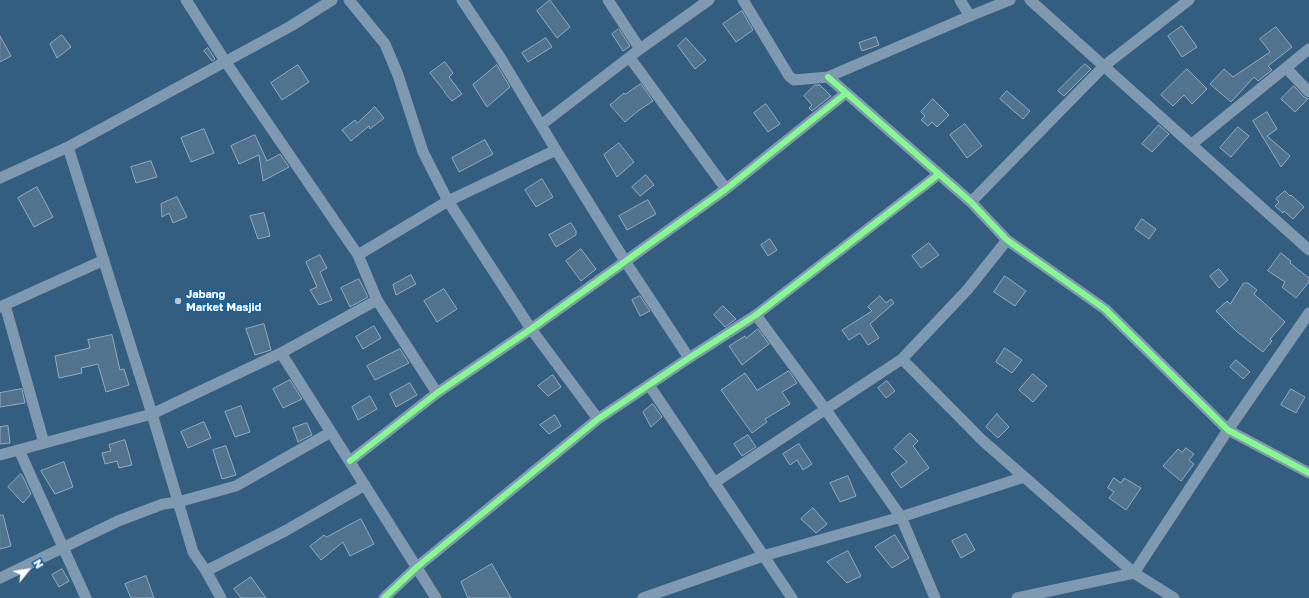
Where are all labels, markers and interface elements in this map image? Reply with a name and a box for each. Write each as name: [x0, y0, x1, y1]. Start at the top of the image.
place label: Jabang Market Masjid: [186, 288, 261, 314]
marker: Jabang Market Masjid: [173, 296, 183, 306]
north arrow: [8, 550, 48, 590]
text: N: [31, 557, 47, 571]

